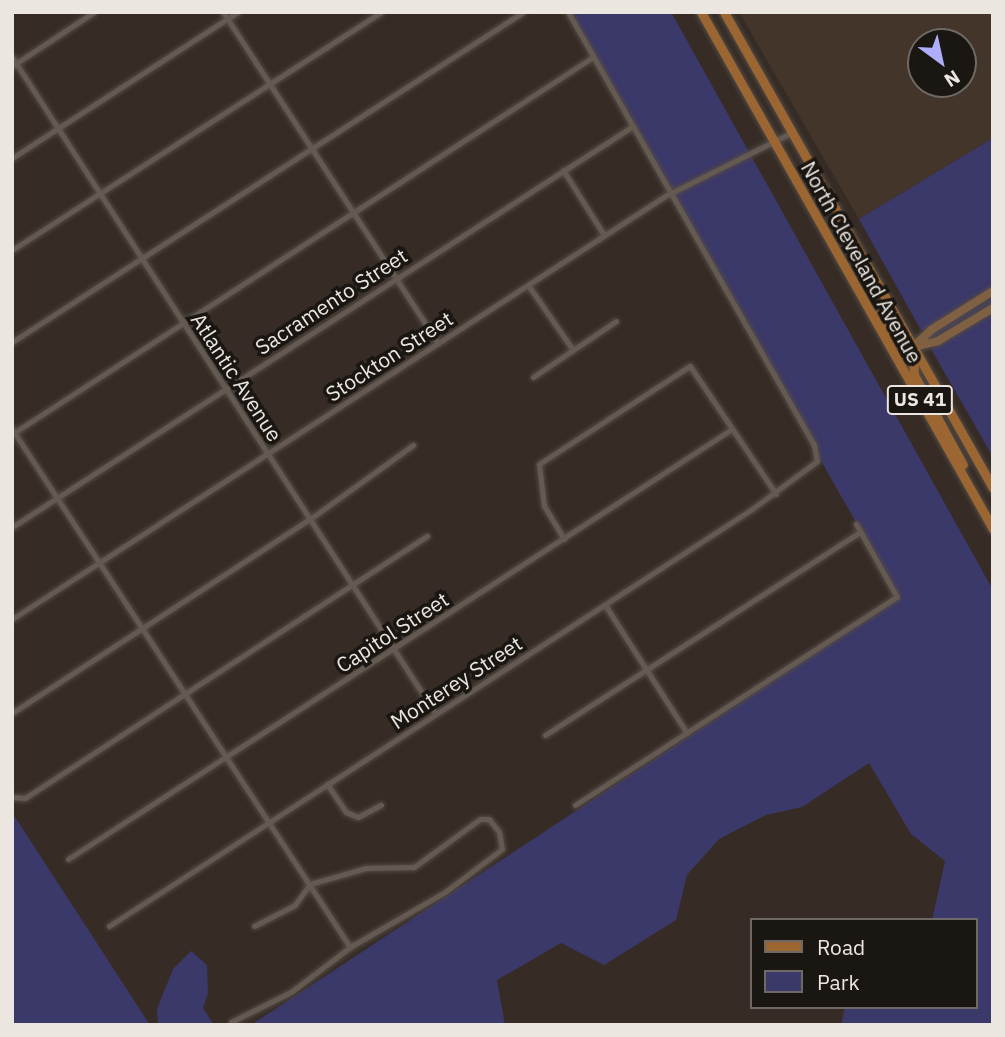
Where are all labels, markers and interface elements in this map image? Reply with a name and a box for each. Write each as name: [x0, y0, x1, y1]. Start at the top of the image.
north arrow: [907, 28, 977, 98]
text: N: [940, 65, 965, 93]
street label: North Cleveland Avenue: [796, 157, 928, 367]
street label: Sacramento Street: [250, 242, 412, 360]
street label: Stockton Street: [321, 306, 457, 406]
street label: Atlantic Avenue: [186, 308, 288, 446]
road number: US 41: [887, 384, 953, 416]
street label: Capitol Street: [331, 586, 453, 678]
street label: Monterey Street: [386, 630, 526, 734]
legend: [750, 918, 977, 1009]
text: Road: [817, 933, 865, 961]
text: Park: [817, 968, 860, 996]

